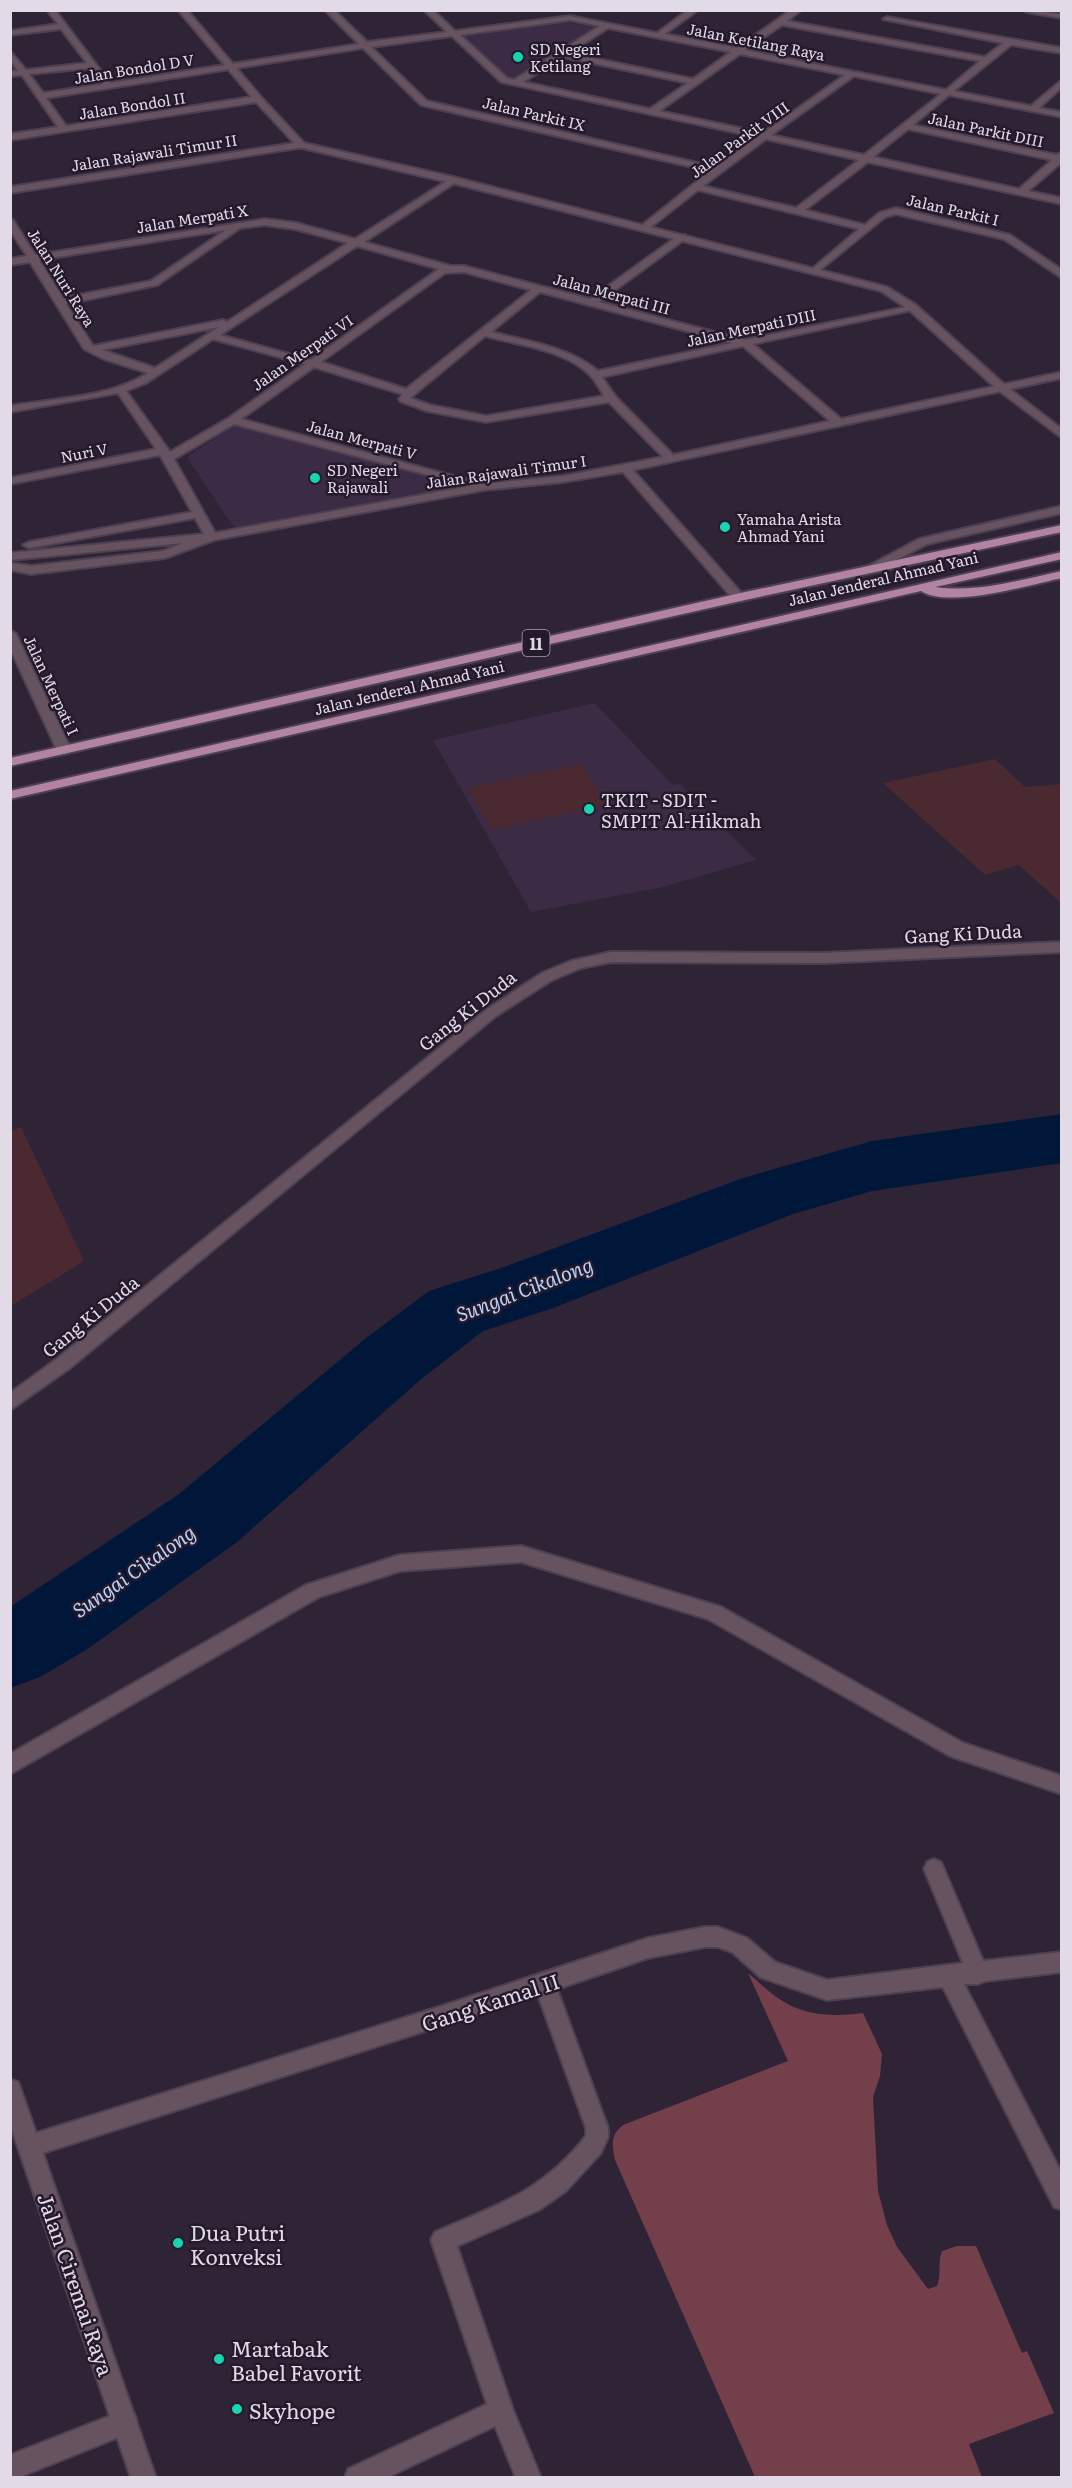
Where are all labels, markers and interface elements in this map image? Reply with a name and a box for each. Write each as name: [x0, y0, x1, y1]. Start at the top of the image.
street label: Jalan Ketilang Raya: [685, 16, 828, 66]
place label: SD Negeri Ketilang: [530, 37, 601, 77]
street label: Jalan Bondol D V: [72, 47, 196, 89]
marker: SD Negeri Ketilang: [511, 50, 525, 64]
street label: Jalan Bondol II: [77, 85, 187, 125]
street label: Jalan Parkit IX: [480, 90, 588, 136]
street label: Jalan Parkit VIII: [685, 95, 793, 183]
street label: Jalan Parkit DIII: [926, 105, 1046, 153]
street label: Jalan Rajawali Timur II: [69, 127, 239, 177]
street label: Jalan Parkit I: [904, 187, 1002, 231]
street label: Jalan Merpati X: [135, 198, 250, 238]
street label: Jalan Nuri Raya: [22, 223, 102, 332]
street label: Jalan Merpati III: [551, 266, 673, 320]
street label: Jalan Merpati DIII: [684, 302, 818, 352]
street label: Jalan Merpati VI: [247, 308, 357, 396]
street label: Jalan Merpati V: [304, 413, 420, 465]
street label: Nuri V: [58, 436, 110, 468]
street label: Jalan Rajawali Timur I: [424, 448, 588, 494]
place label: SD Negeri Rajawali: [327, 458, 398, 498]
marker: SD Negeri Rajawali: [308, 471, 322, 485]
place label: Yamaha Arista Ahmad Yani: [737, 507, 842, 547]
marker: Yamaha Arista Ahmad Yani: [718, 520, 732, 534]
street label: Jalan Jenderal Ahmad Yani: [786, 545, 980, 611]
road number: 11: [522, 630, 550, 656]
street label: Jalan Merpati I: [19, 631, 85, 739]
street label: Jalan Jenderal Ahmad Yani: [312, 654, 506, 720]
place label: TKIT - SDIT - SMPIT Al-Hikmah: [601, 786, 761, 834]
marker: TKIT - SDIT - SMPIT Al-Hikmah: [582, 802, 596, 816]
street label: Gang Ki Duda: [904, 916, 1023, 950]
street label: Gang Ki Duda: [412, 963, 522, 1057]
water label: Sungai Cikalong: [451, 1248, 597, 1328]
street label: Gang Ki Duda: [36, 1268, 144, 1364]
water label: Sungai Cikalong: [65, 1516, 201, 1624]
street label: Gang Kamal II: [417, 1964, 563, 2038]
street label: Jalan Ciremai Raya: [31, 2188, 123, 2380]
place label: Dua Putri Konveksi: [190, 2216, 285, 2271]
marker: Dua Putri Konveksi: [171, 2236, 185, 2250]
place label: Martabak Babel Favorit: [231, 2332, 362, 2387]
marker: Martabak Babel Favorit: [212, 2352, 226, 2366]
place label: Skyhope: [249, 2394, 336, 2425]
marker: Skyhope: [230, 2402, 244, 2416]

